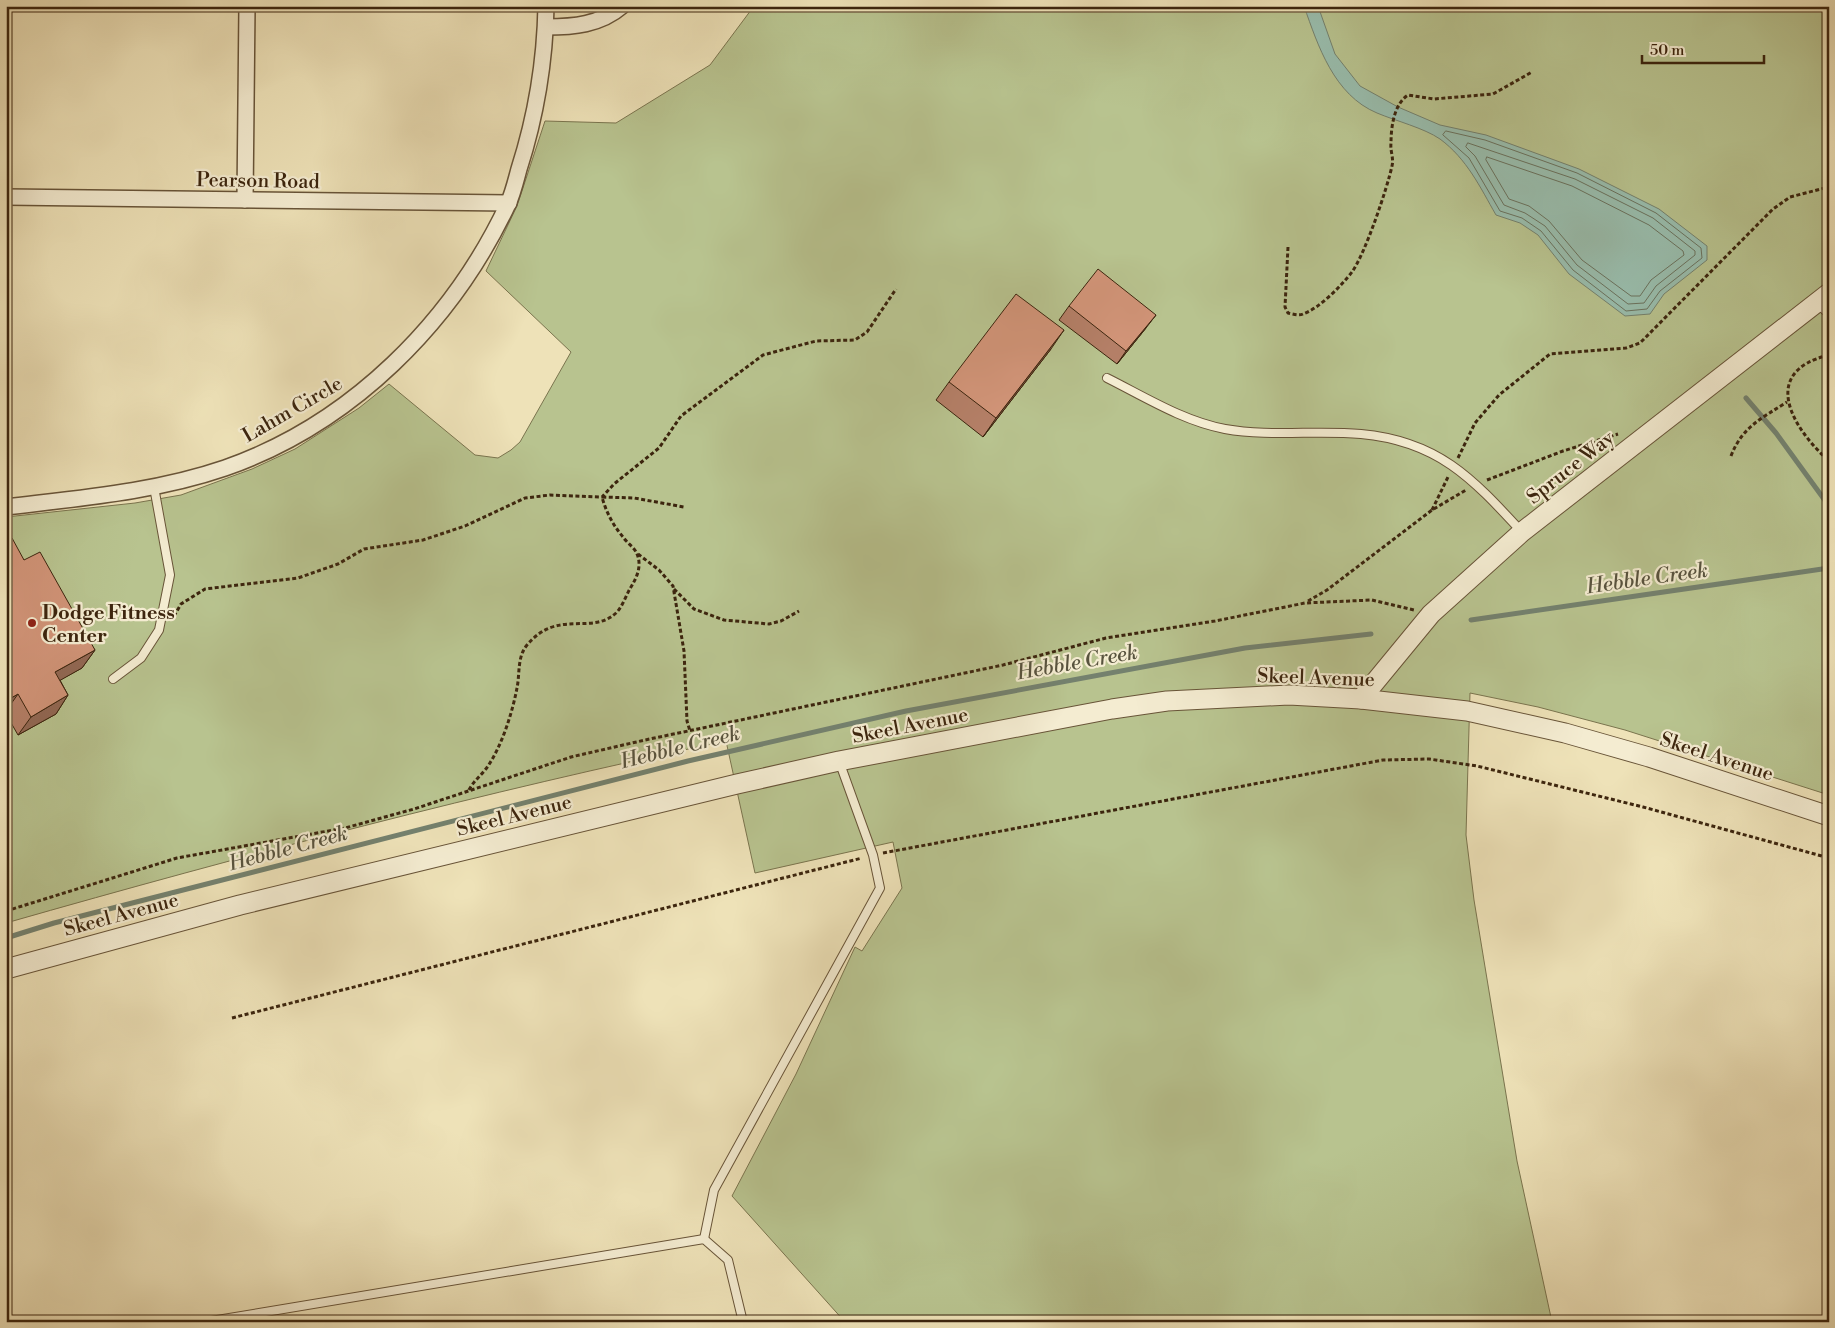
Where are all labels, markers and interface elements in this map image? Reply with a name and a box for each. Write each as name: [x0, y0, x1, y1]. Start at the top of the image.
scale bar: [1642, 32, 1765, 64]
text: 50 m: [1650, 41, 1684, 60]
street label: Pearson Road: [196, 168, 321, 195]
street label: Lahm Circle: [238, 372, 347, 449]
street label: Spruce Way: [1522, 426, 1620, 510]
water label: Hebble Creek: [1584, 558, 1710, 601]
place label: Dodge Fitness Center: [42, 601, 175, 649]
marker: Dodge Fitness Center: [26, 617, 38, 629]
water label: Hebble Creek: [1014, 640, 1140, 687]
street label: Skeel Avenue: [1257, 664, 1375, 693]
street label: Skeel Avenue: [850, 703, 971, 750]
water label: Hebble Creek: [617, 721, 743, 776]
street label: Skeel Avenue: [1657, 727, 1776, 788]
street label: Skeel Avenue: [454, 790, 575, 843]
water label: Hebble Creek: [225, 821, 351, 878]
street label: Skeel Avenue: [61, 888, 182, 943]

